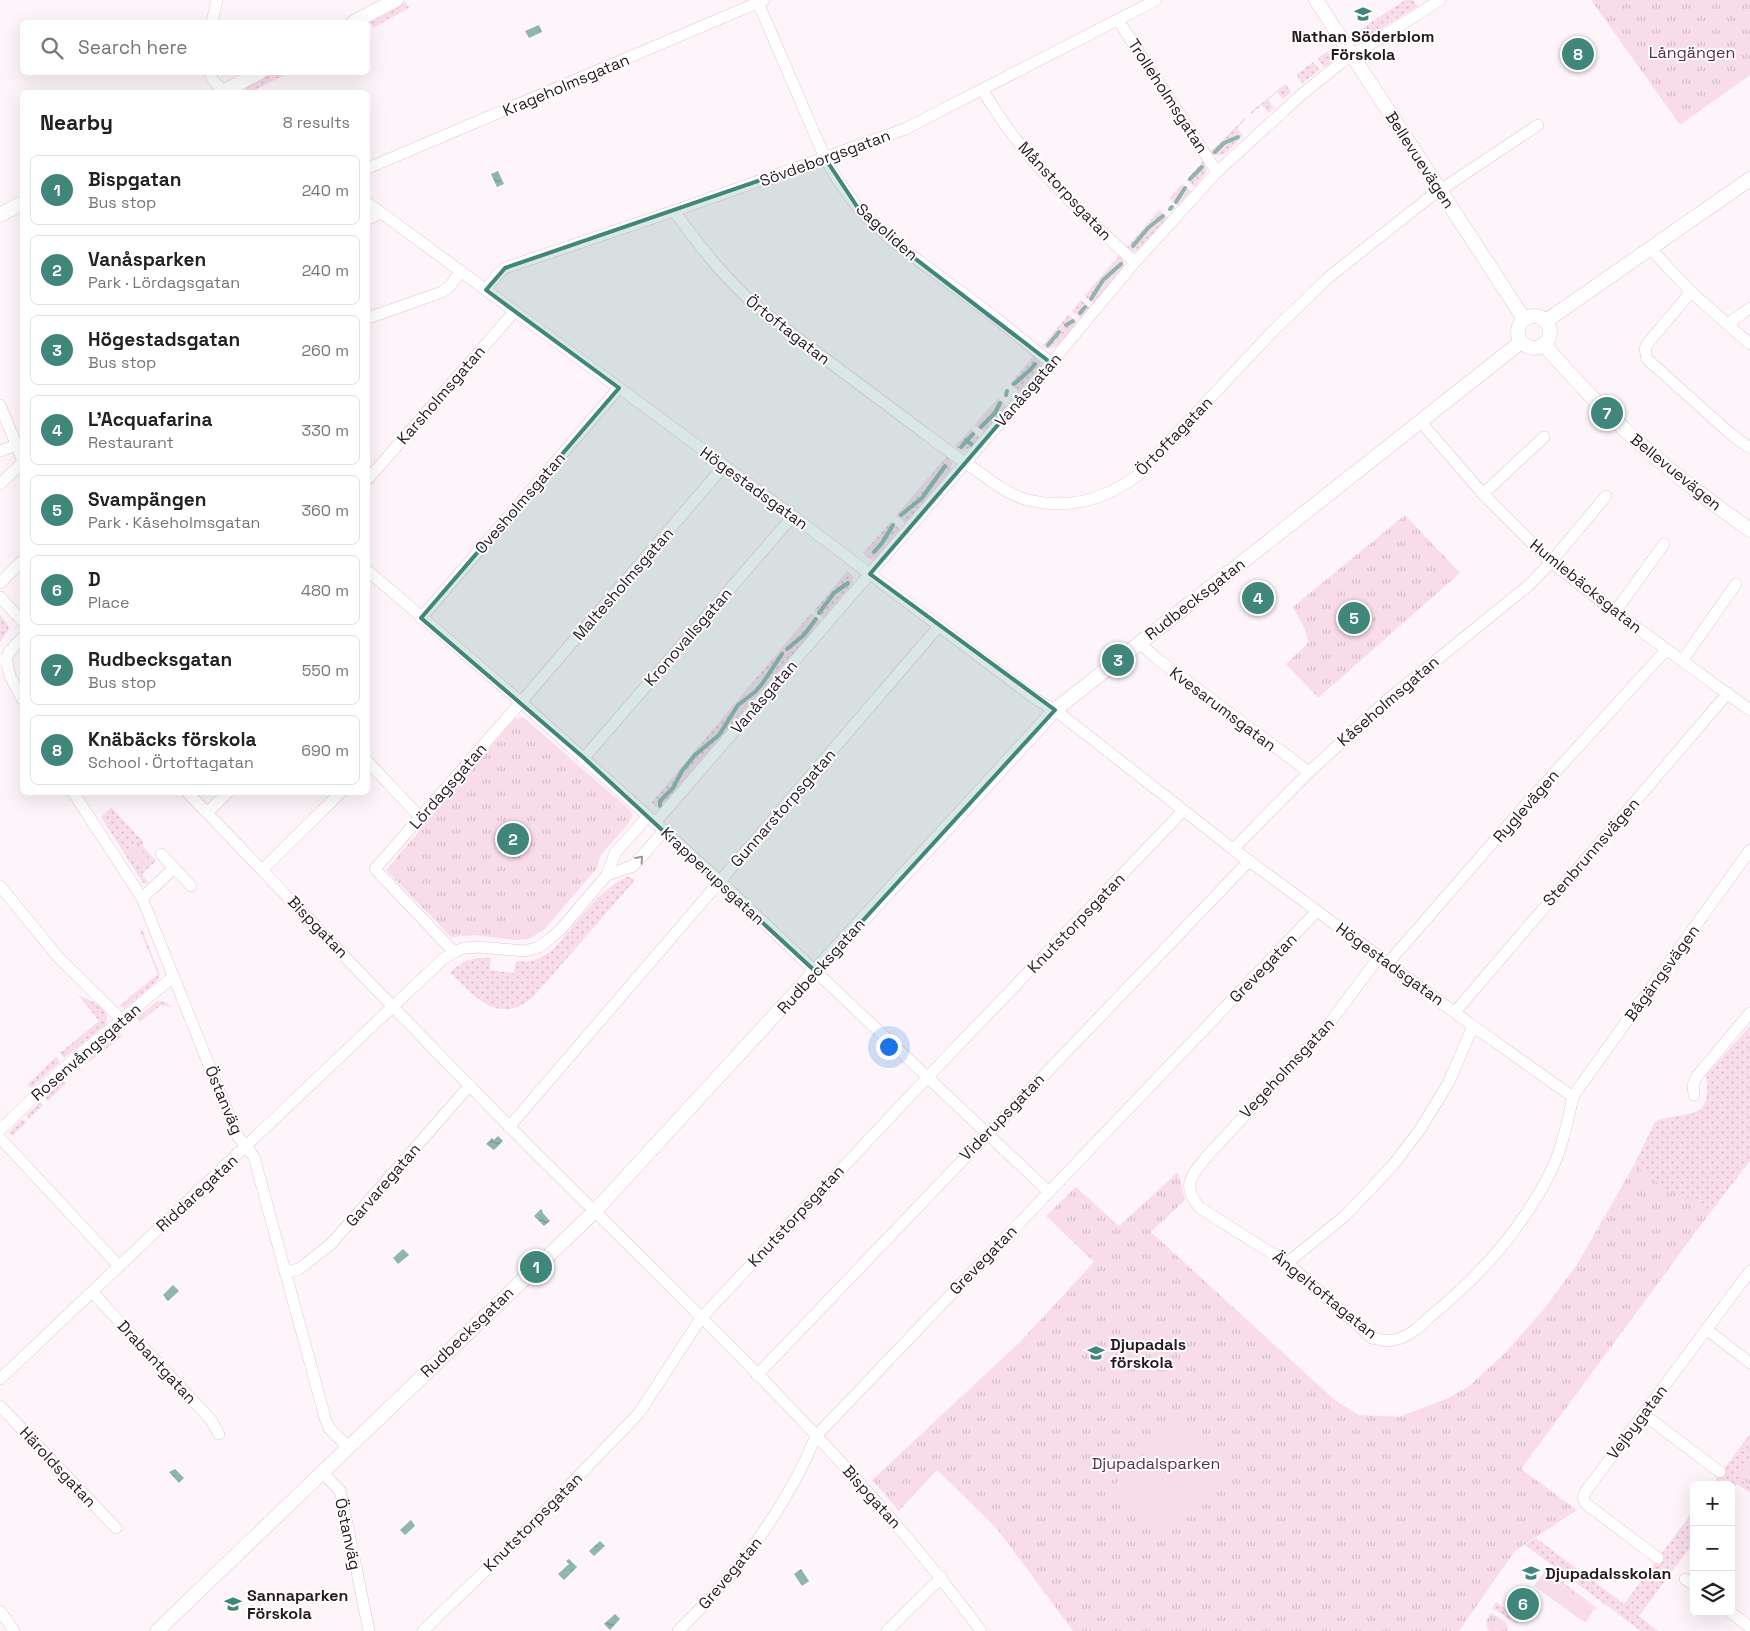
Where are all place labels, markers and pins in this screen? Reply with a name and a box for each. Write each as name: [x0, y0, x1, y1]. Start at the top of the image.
school or university icon: Nathan Söderblom Förskola: [1353, 4, 1373, 24]
place label: Nathan Söderblom Förskola: [1292, 26, 1434, 65]
pin: 8: [1562, 35, 1594, 73]
pin: 7: [1591, 394, 1623, 432]
pin: 4: [1242, 579, 1274, 617]
pin: 5: [1338, 599, 1370, 637]
pin: 3: [1102, 641, 1134, 679]
pin: 2: [497, 820, 529, 858]
pin: 1: [520, 1248, 552, 1286]
place label: Djupadals förskola: [1110, 1334, 1186, 1373]
school or university icon: Djupadals förskola: [1086, 1343, 1106, 1363]
school or university icon: Djupadalsskolan: [1521, 1563, 1541, 1583]
place label: Djupadalsskolan: [1545, 1563, 1671, 1584]
place label: Sannaparken Förskola: [247, 1585, 348, 1624]
pin: 6: [1507, 1585, 1539, 1623]
school or university icon: Sannaparken Förskola: [223, 1594, 243, 1614]

